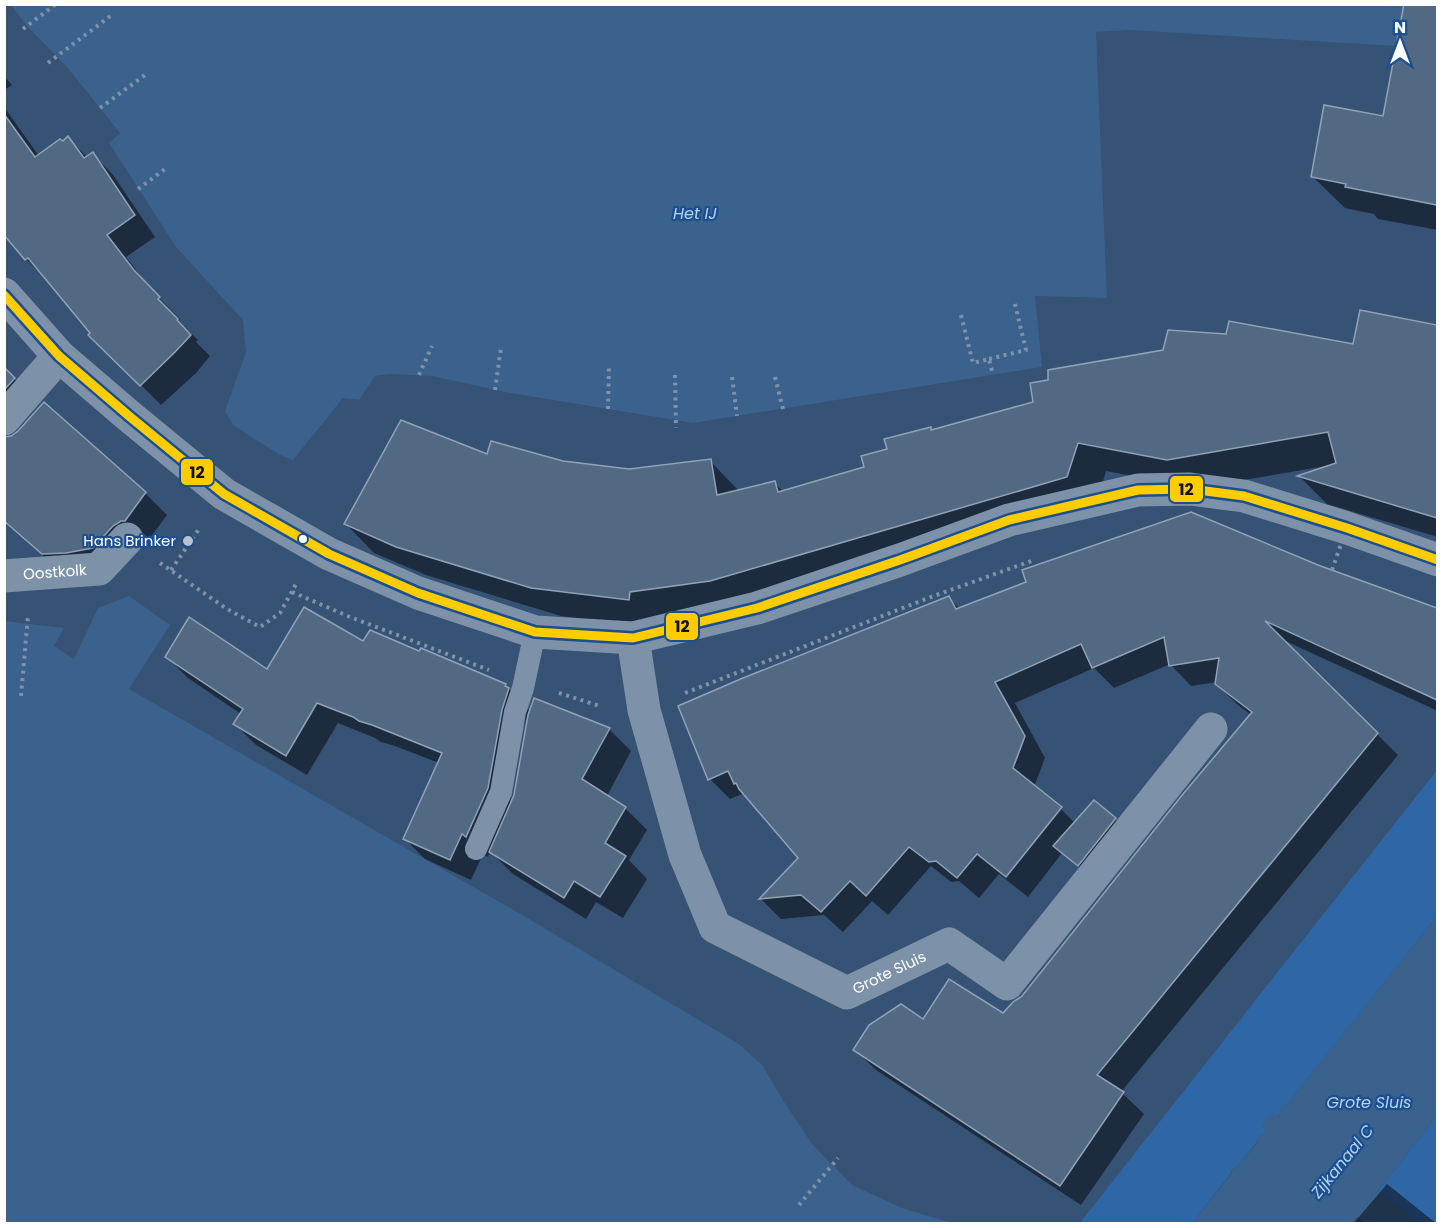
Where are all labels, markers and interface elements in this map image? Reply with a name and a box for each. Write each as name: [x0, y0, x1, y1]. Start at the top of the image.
north arrow: [1370, 12, 1430, 72]
text: N: [1394, 16, 1406, 39]
water label: Het IJ: [673, 202, 717, 225]
line badge: 12: [180, 458, 214, 486]
text: 12: [189, 461, 205, 484]
line badge: 12: [1169, 475, 1204, 503]
text: 12: [1178, 478, 1194, 501]
place label: Hans Brinker: [83, 530, 176, 551]
unlabelled marker: [297, 533, 309, 545]
marker: Hans Brinker: [181, 534, 195, 548]
street label: Oostkolk: [22, 559, 88, 585]
line badge: 12: [665, 612, 699, 641]
text: 12: [674, 615, 690, 638]
street label: Grote Sluis: [849, 946, 930, 999]
water label: Grote Sluis: [1327, 1091, 1411, 1114]
water label: Zijkanaal C: [1305, 1119, 1380, 1204]

